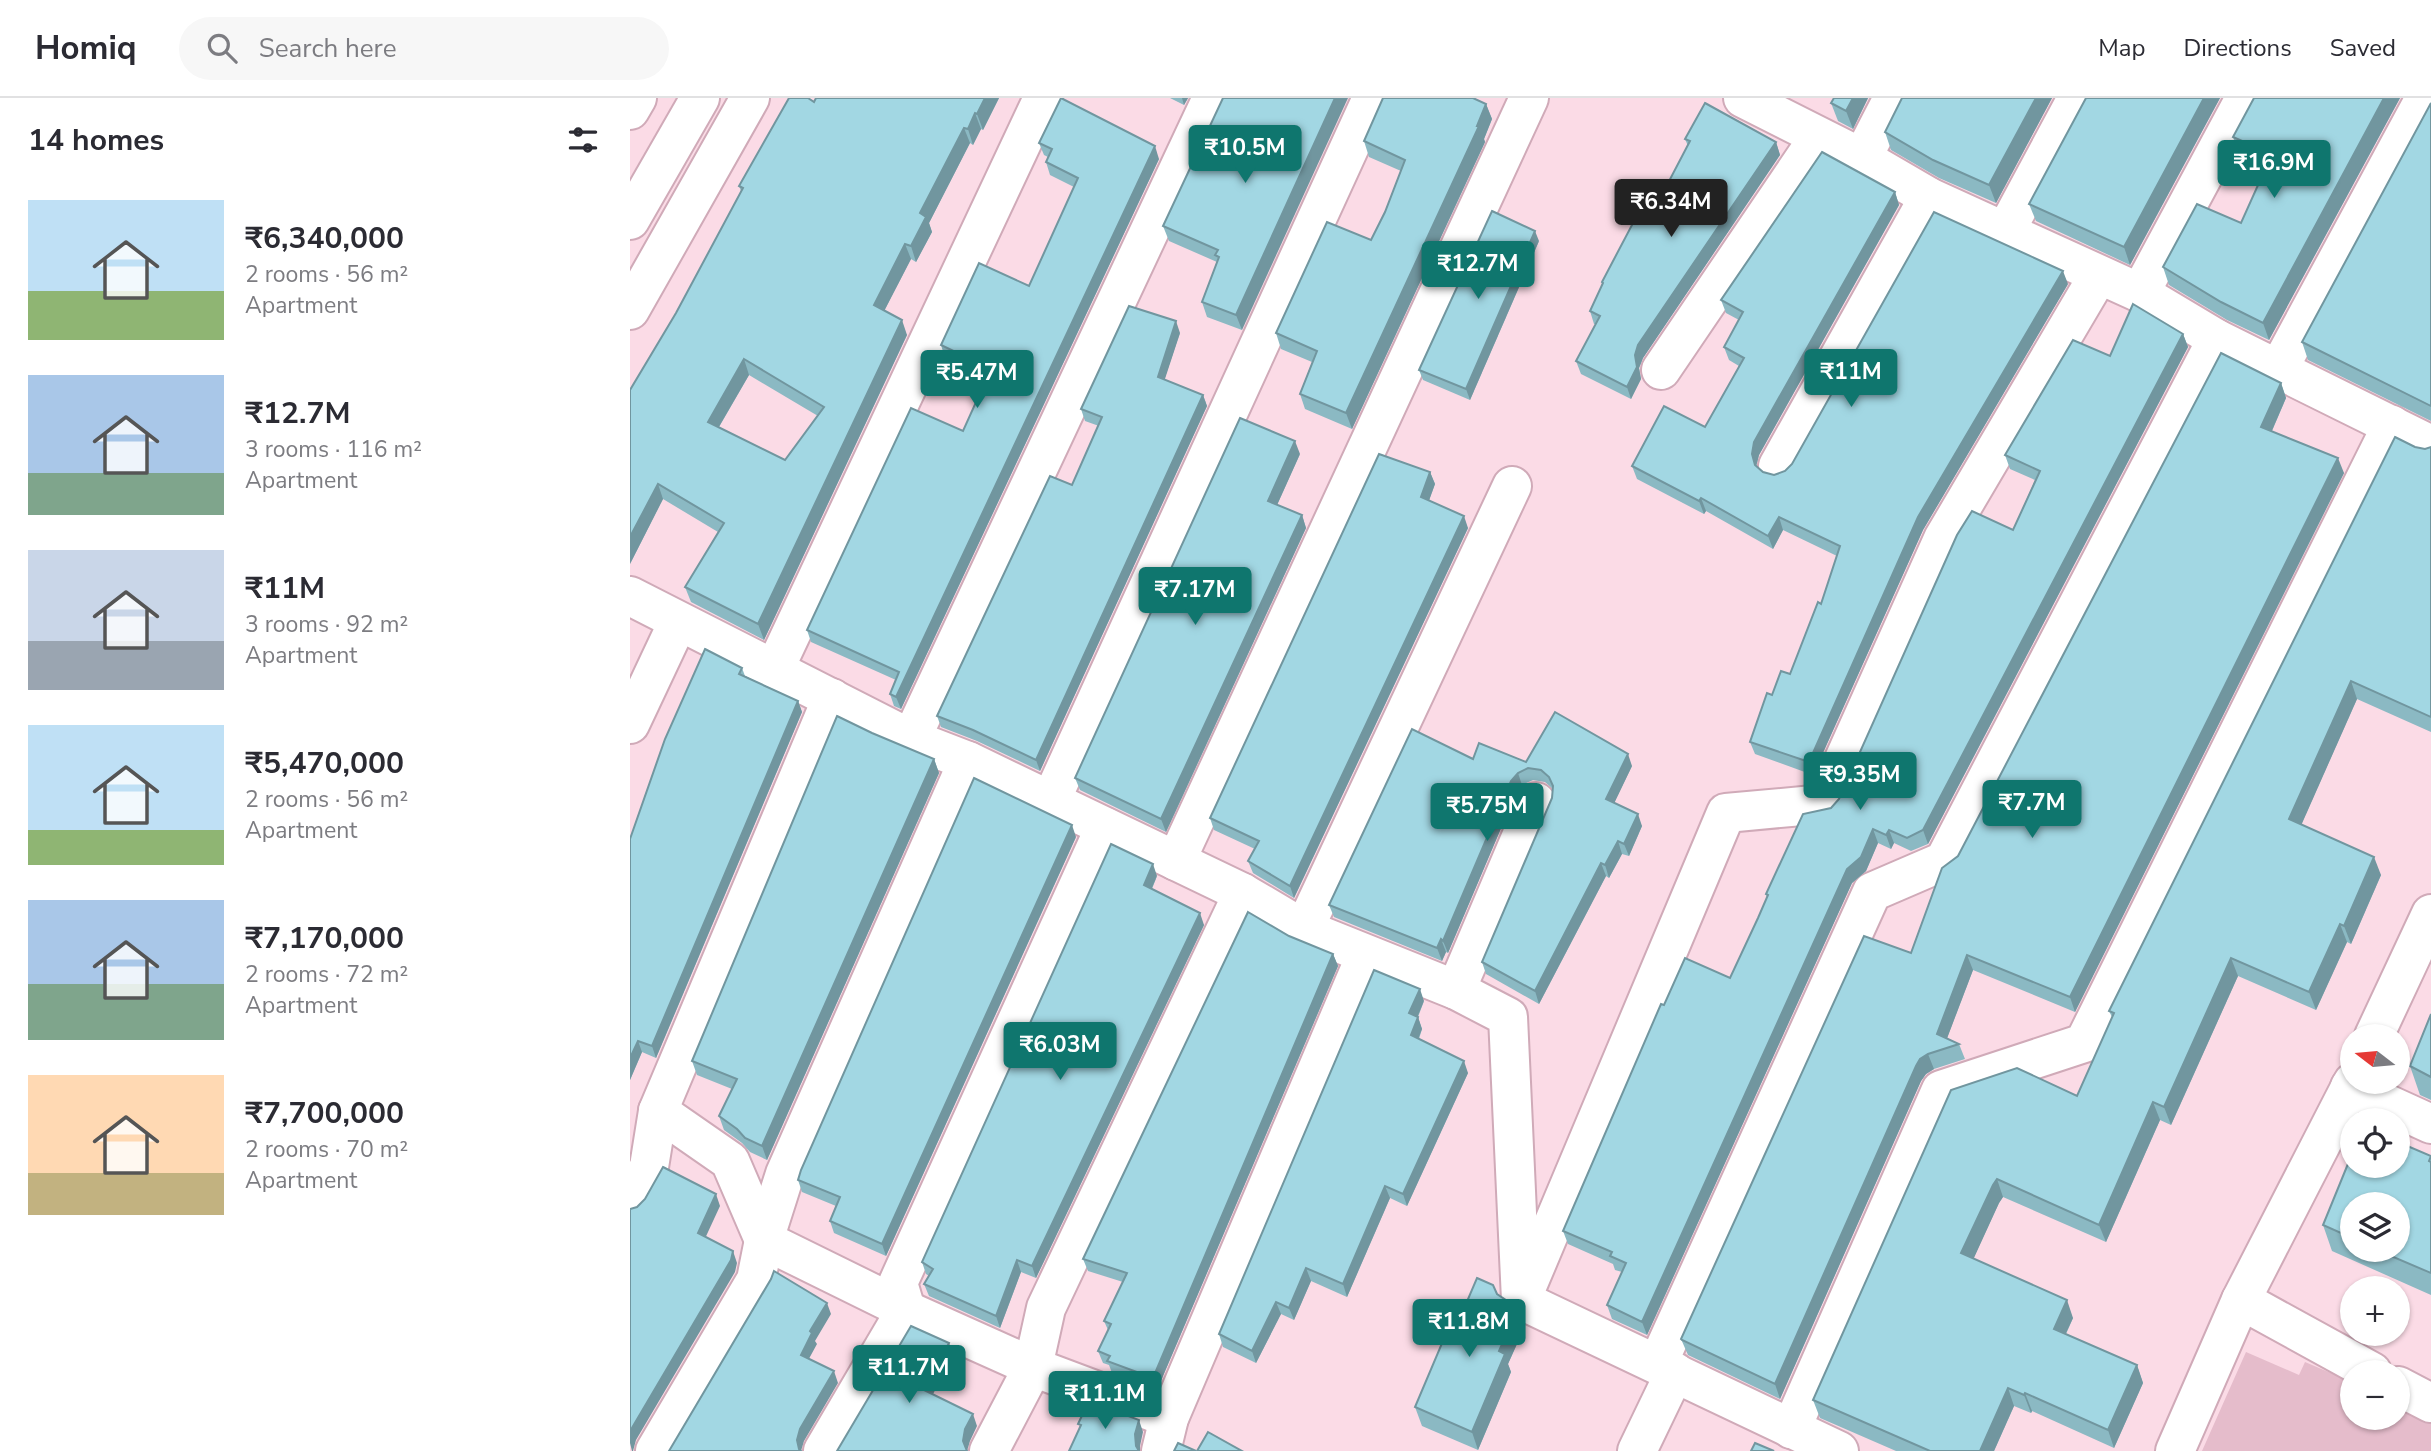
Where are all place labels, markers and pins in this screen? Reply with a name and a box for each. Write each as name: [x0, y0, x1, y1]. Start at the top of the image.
pin: ₹10.5M: [1188, 126, 1302, 185]
pin: ₹16.9M: [2217, 140, 2331, 200]
pin: ₹6.34M: [1614, 180, 1728, 239]
pin: ₹12.7M: [1421, 242, 1535, 301]
pin: ₹5.47M: [920, 350, 1034, 410]
pin: ₹11M: [1810, 350, 1892, 409]
pin: ₹7.17M: [1138, 568, 1252, 627]
pin: ₹9.35M: [1803, 752, 1917, 812]
pin: ₹7.7M: [1983, 780, 2081, 840]
pin: ₹5.75M: [1430, 784, 1544, 843]
pin: ₹6.03M: [1003, 1023, 1117, 1082]
pin: ₹11.8M: [1412, 1300, 1526, 1359]
pin: ₹11.7M: [852, 1346, 966, 1405]
pin: ₹11.1M: [1048, 1372, 1162, 1431]

